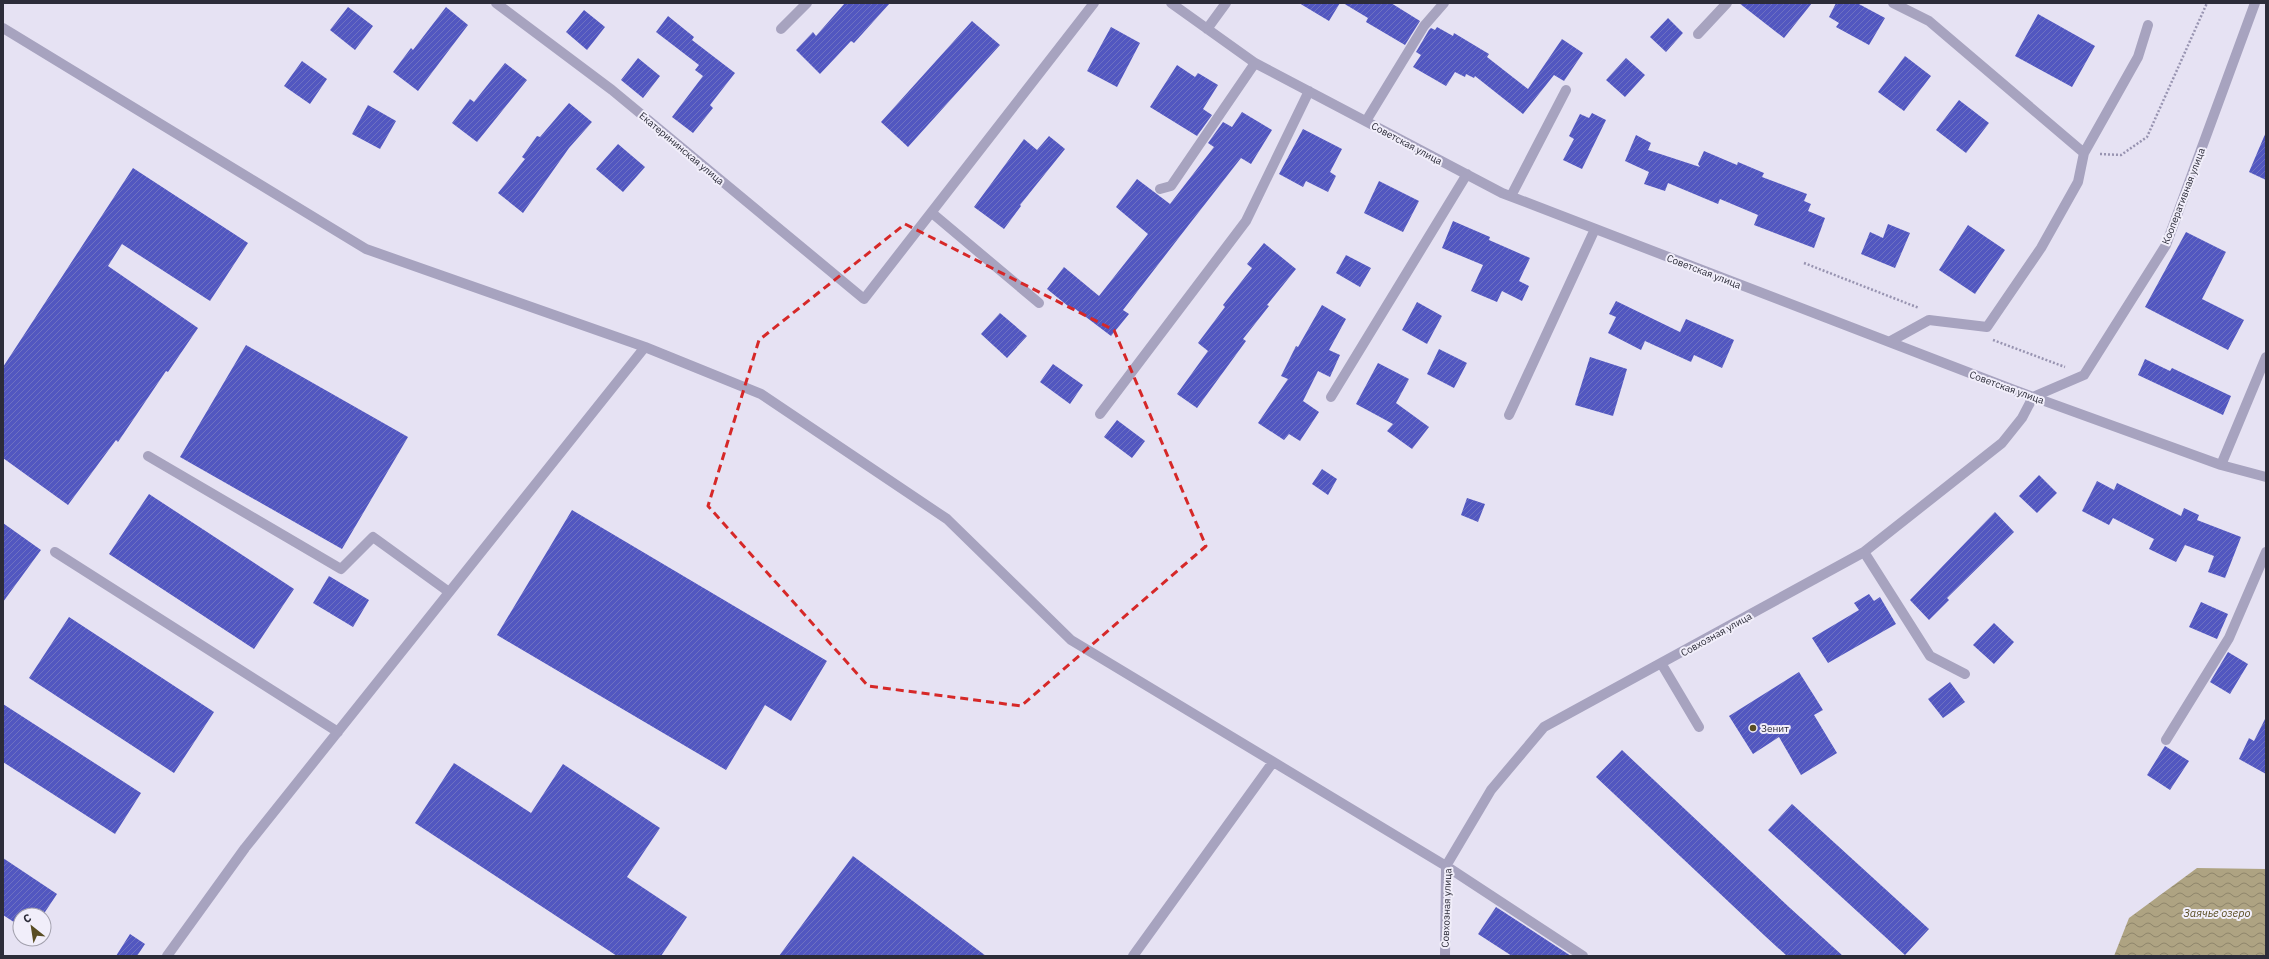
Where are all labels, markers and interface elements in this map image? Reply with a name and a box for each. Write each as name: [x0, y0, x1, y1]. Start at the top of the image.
street label: Екатерининская улица: [637, 109, 727, 188]
street label: Советская улица: [1369, 119, 1445, 168]
street label: Кооперативная улица: [2159, 145, 2208, 246]
street label: Советская улица: [1665, 251, 1743, 292]
street label: Советская улица: [1968, 368, 2047, 407]
street label: Совхозная улица: [1678, 609, 1755, 659]
place label: Зенит: [1761, 722, 1789, 735]
marker: Зенит: [1748, 723, 1758, 733]
street label: Совхозная улица: [1439, 868, 1454, 948]
water label: Заячье озеро: [2183, 906, 2251, 920]
north arrow: [12, 907, 52, 947]
text: С: [20, 910, 34, 926]

